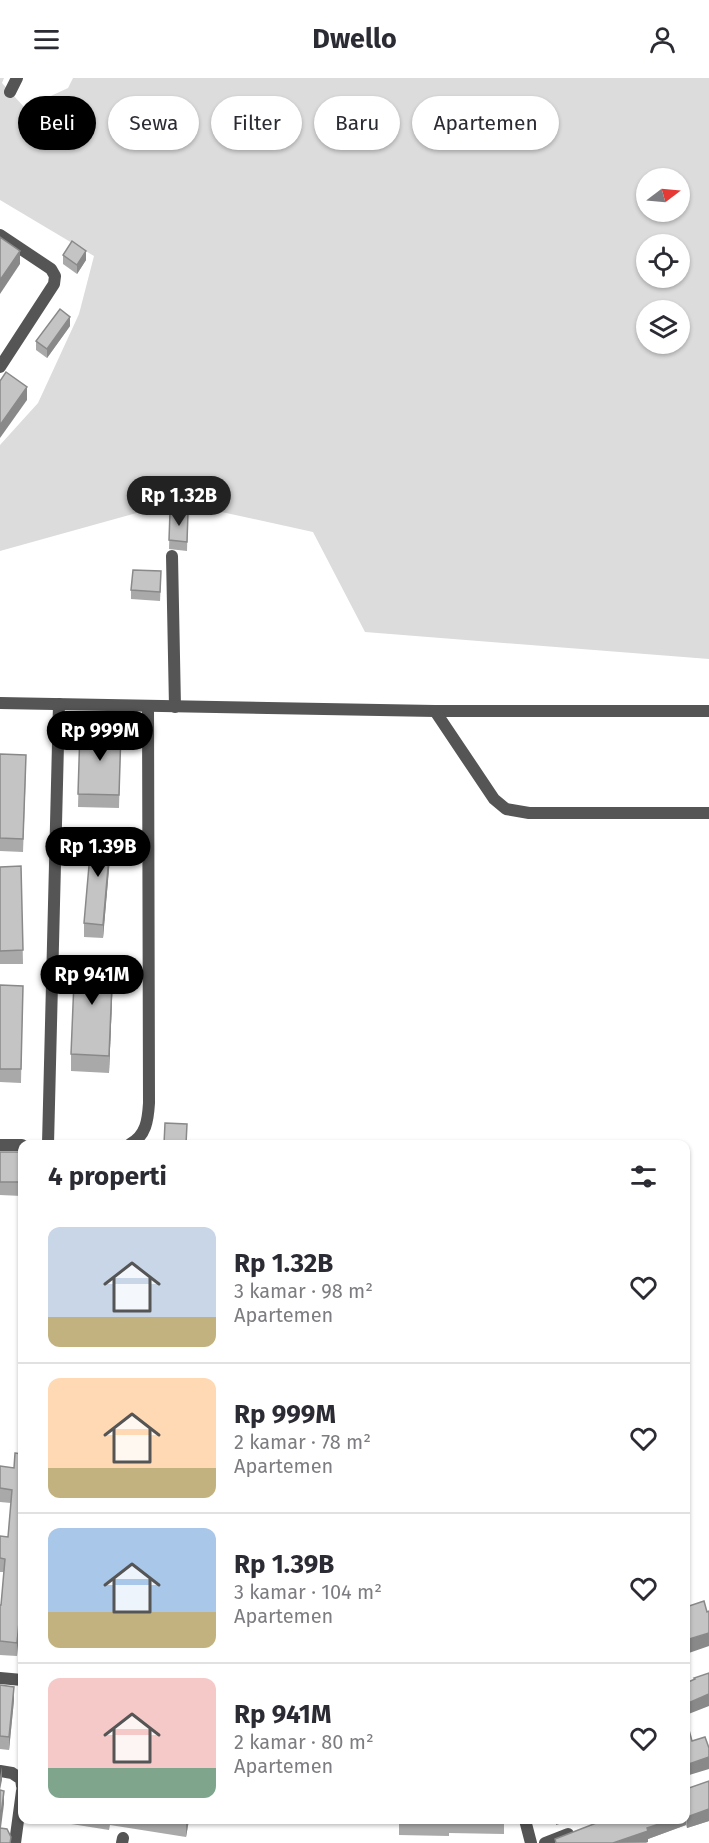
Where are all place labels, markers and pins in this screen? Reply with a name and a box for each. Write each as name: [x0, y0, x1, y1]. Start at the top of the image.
pin: Rp 1.32B: [117, 476, 241, 527]
pin: Rp 999M: [45, 711, 155, 762]
pin: Rp 1.39B: [36, 827, 160, 878]
pin: Rp 941M: [37, 955, 147, 1006]

